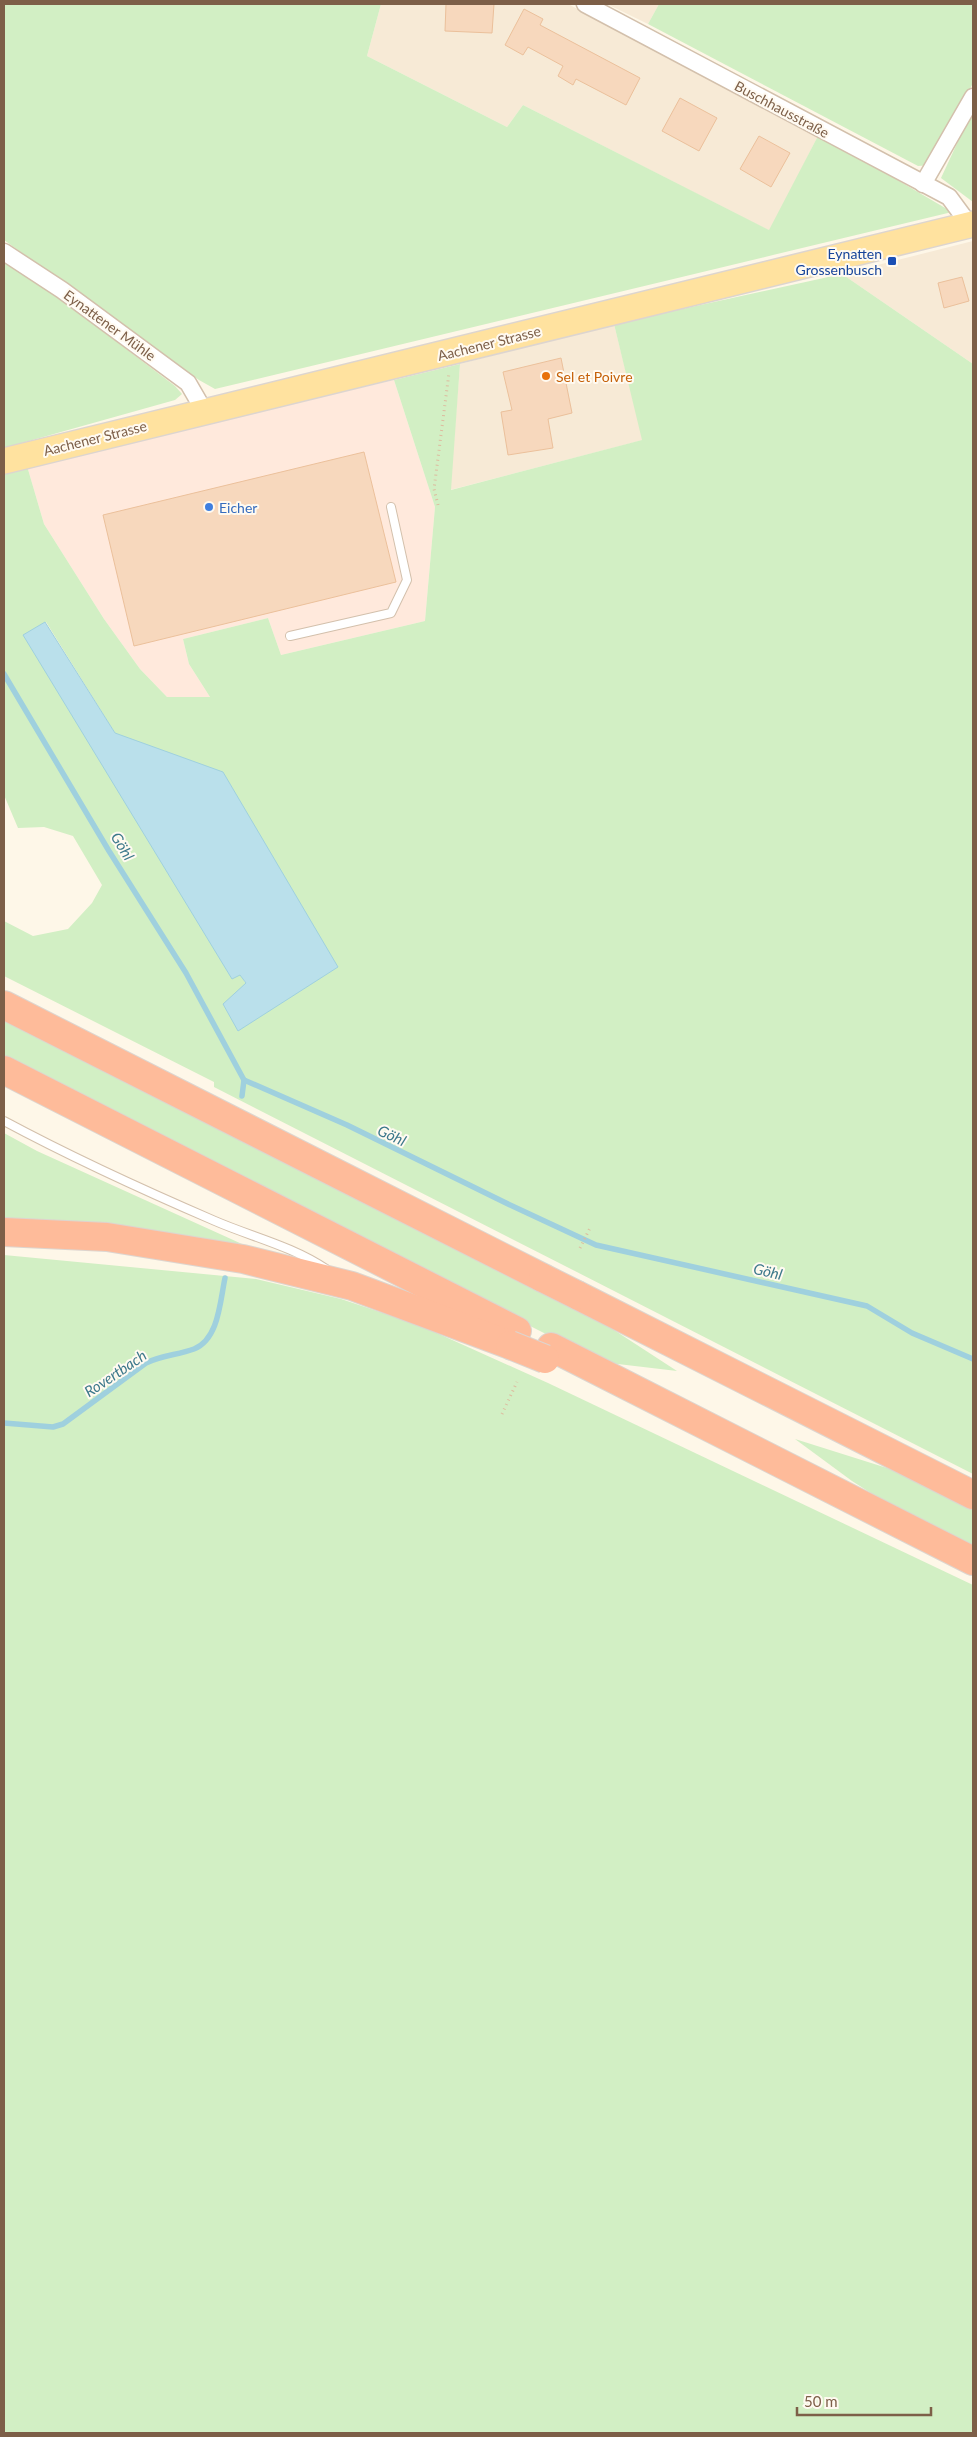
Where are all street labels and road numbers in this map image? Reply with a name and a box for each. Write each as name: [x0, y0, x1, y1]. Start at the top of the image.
street label: Buschhausstraße: [732, 77, 832, 141]
street label: Eynattener Mühle: [61, 286, 159, 364]
street label: Aachener Strasse: [436, 322, 542, 364]
street label: Aachener Strasse: [42, 417, 148, 459]

